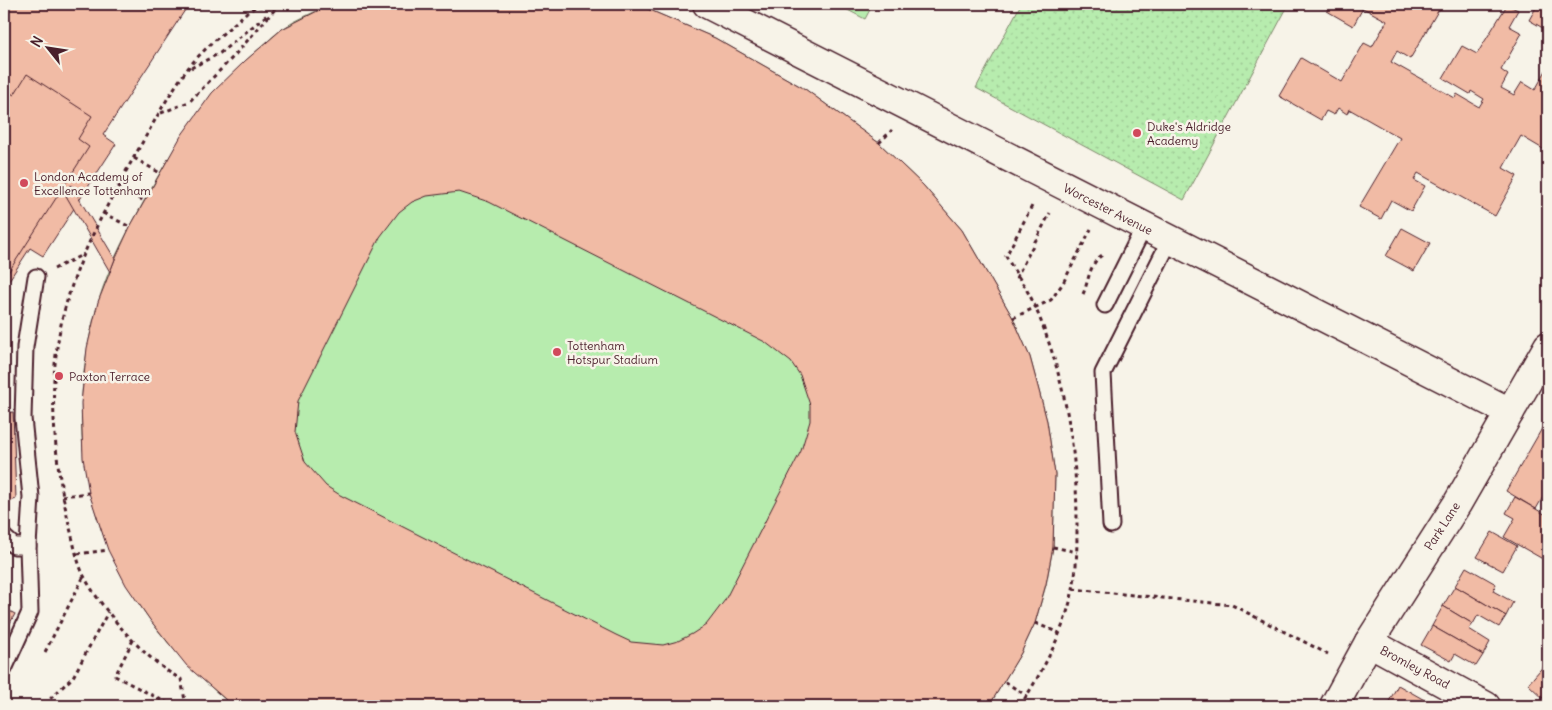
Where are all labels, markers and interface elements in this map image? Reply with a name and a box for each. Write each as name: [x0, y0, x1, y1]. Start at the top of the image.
north arrow: [22, 22, 72, 72]
text: N: [27, 33, 47, 50]
place label: Duke's Aldridge Academy: [1147, 119, 1231, 148]
marker: Duke's Aldridge Academy: [1131, 127, 1143, 139]
place label: London Academy of Excellence Tottenham: [34, 169, 151, 198]
marker: London Academy of Excellence Tottenham: [18, 177, 30, 189]
street label: Worcester Avenue: [1061, 180, 1155, 238]
place label: Tottenham Hotspur Stadium: [567, 338, 658, 367]
marker: Tottenham Hotspur Stadium: [551, 346, 563, 358]
place label: Paxton Terrace: [69, 369, 150, 384]
marker: Paxton Terrace: [53, 370, 65, 382]
street label: Park Lane: [1421, 499, 1463, 553]
street label: Bromley Road: [1378, 642, 1452, 692]

